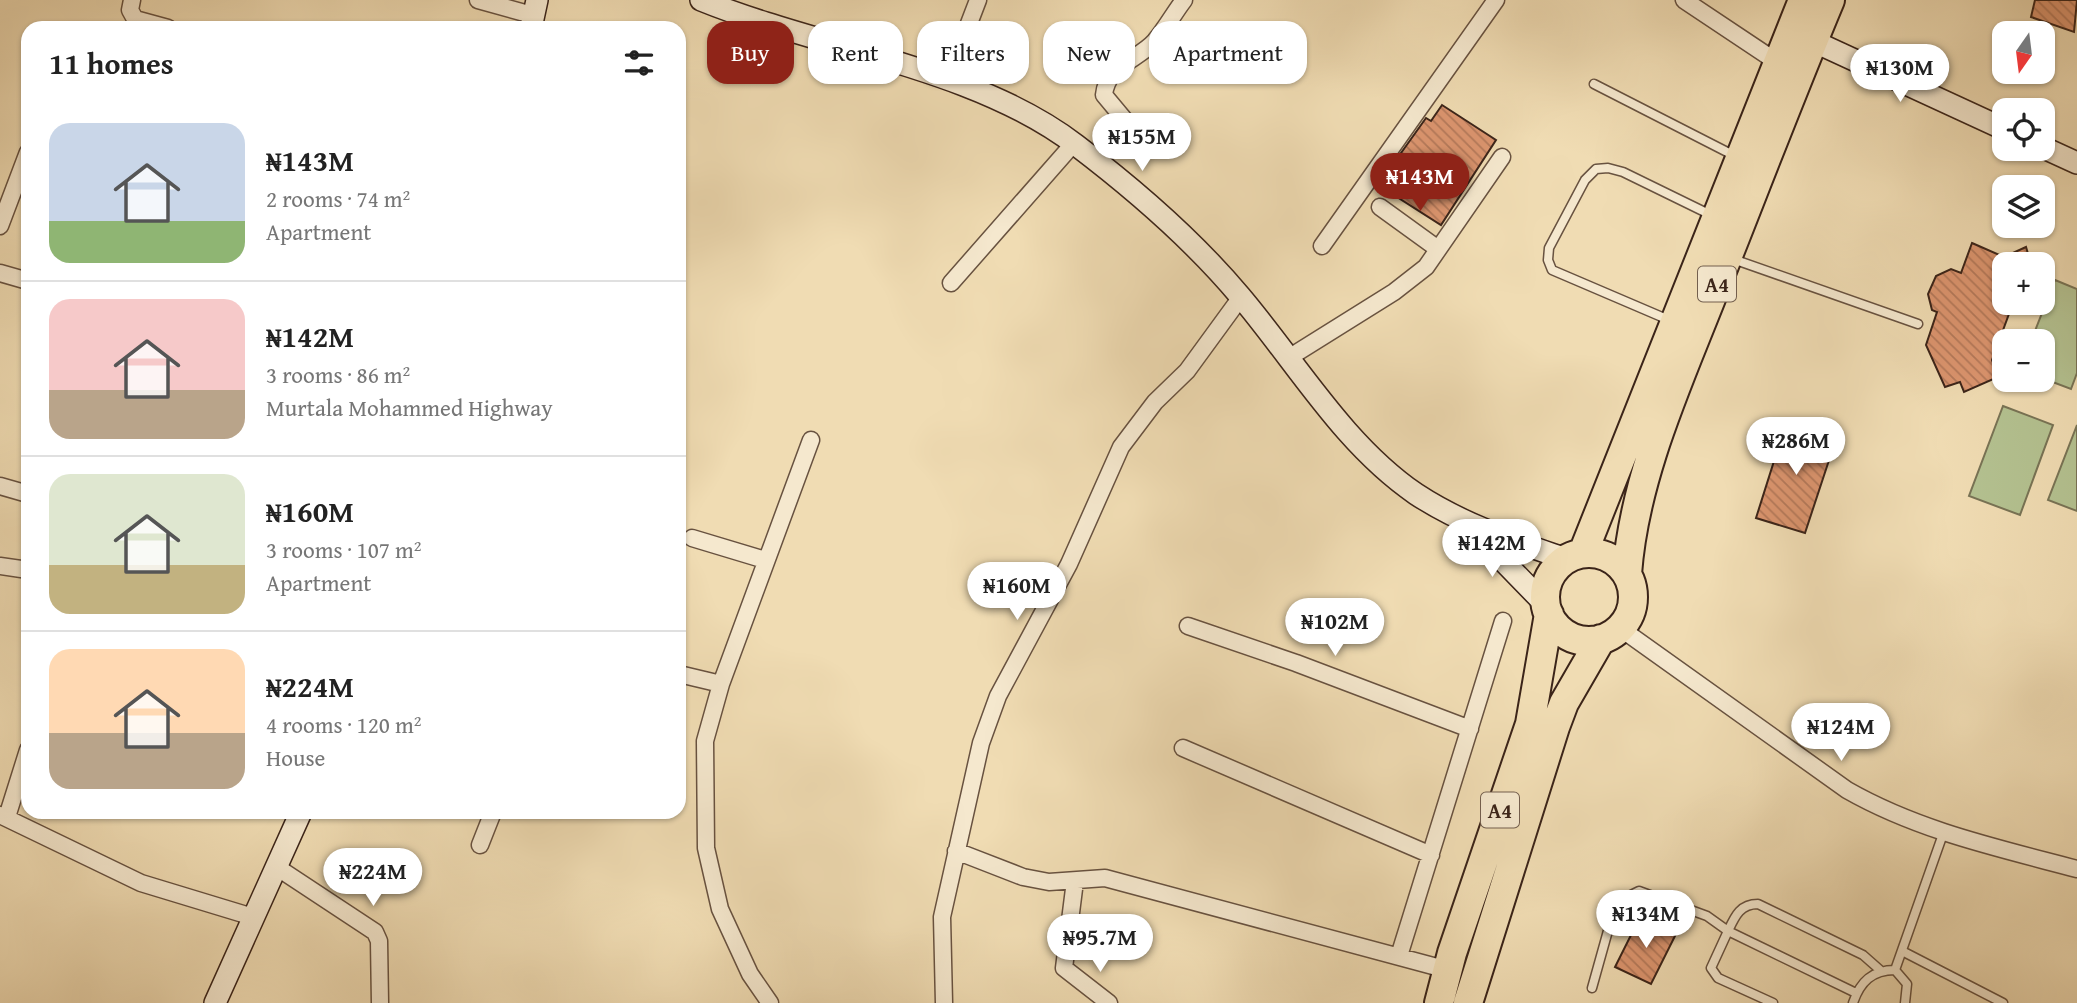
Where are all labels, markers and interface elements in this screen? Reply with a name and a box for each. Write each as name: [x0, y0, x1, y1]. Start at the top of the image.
chip: Buy: [707, 21, 794, 84]
chip: Rent: [808, 21, 903, 84]
chip: Filters: [917, 21, 1029, 84]
chip: New: [1043, 21, 1135, 84]
chip: Apartment: [1149, 21, 1307, 84]
north arrow: [1992, 21, 2054, 84]
map controls: [1992, 21, 2055, 392]
text: 11 homes: [49, 41, 174, 85]
icon: filters: [620, 44, 658, 82]
pin: ₦130M: [1851, 44, 1949, 104]
text: ₦130M: [1866, 50, 1934, 83]
button: locate: [1992, 98, 2055, 161]
pin: ₦155M: [1093, 114, 1191, 173]
text: ₦155M: [1108, 119, 1176, 152]
text: ₦143M: [266, 138, 354, 182]
icon: home: [105, 151, 189, 235]
pin: ₦143M: [1371, 154, 1469, 213]
text: ₦143M: [1386, 159, 1454, 192]
button: layers: [1992, 175, 2055, 238]
text: 2 rooms · 74 m²: [266, 182, 410, 215]
text: Apartment: [266, 215, 371, 248]
button: +: [1992, 252, 2055, 315]
road number: A4: [1698, 266, 1736, 302]
text: ₦142M: [266, 314, 354, 358]
icon: home: [105, 327, 189, 411]
button: −: [1992, 329, 2055, 392]
text: 3 rooms · 86 m²: [266, 358, 410, 391]
text: Murtala Mohammed Highway: [266, 391, 553, 424]
pin: ₦286M: [1747, 418, 1845, 477]
text: ₦286M: [1762, 423, 1830, 456]
text: ₦160M: [266, 489, 354, 533]
icon: home: [105, 502, 189, 586]
pin: ₦142M: [1443, 520, 1541, 579]
text: ₦142M: [1458, 525, 1526, 558]
text: 3 rooms · 107 m²: [266, 533, 421, 566]
pin: ₦160M: [968, 562, 1066, 622]
text: Apartment: [266, 566, 371, 599]
text: ₦160M: [983, 568, 1051, 601]
pin: ₦102M: [1286, 598, 1384, 658]
text: ₦102M: [1301, 604, 1369, 637]
text: ₦224M: [266, 664, 354, 708]
icon: home: [105, 677, 189, 761]
pin: ₦124M: [1792, 704, 1890, 763]
text: 4 rooms · 120 m²: [266, 708, 421, 741]
text: ₦124M: [1807, 709, 1875, 742]
text: House: [266, 741, 325, 774]
road number: A4: [1481, 792, 1519, 828]
pin: ₦224M: [324, 848, 422, 908]
text: ₦224M: [339, 854, 407, 887]
pin: ₦134M: [1597, 890, 1695, 950]
text: ₦134M: [1612, 896, 1680, 929]
pin: ₦95.7M: [1043, 914, 1157, 974]
text: ₦95.7M: [1063, 920, 1137, 953]

